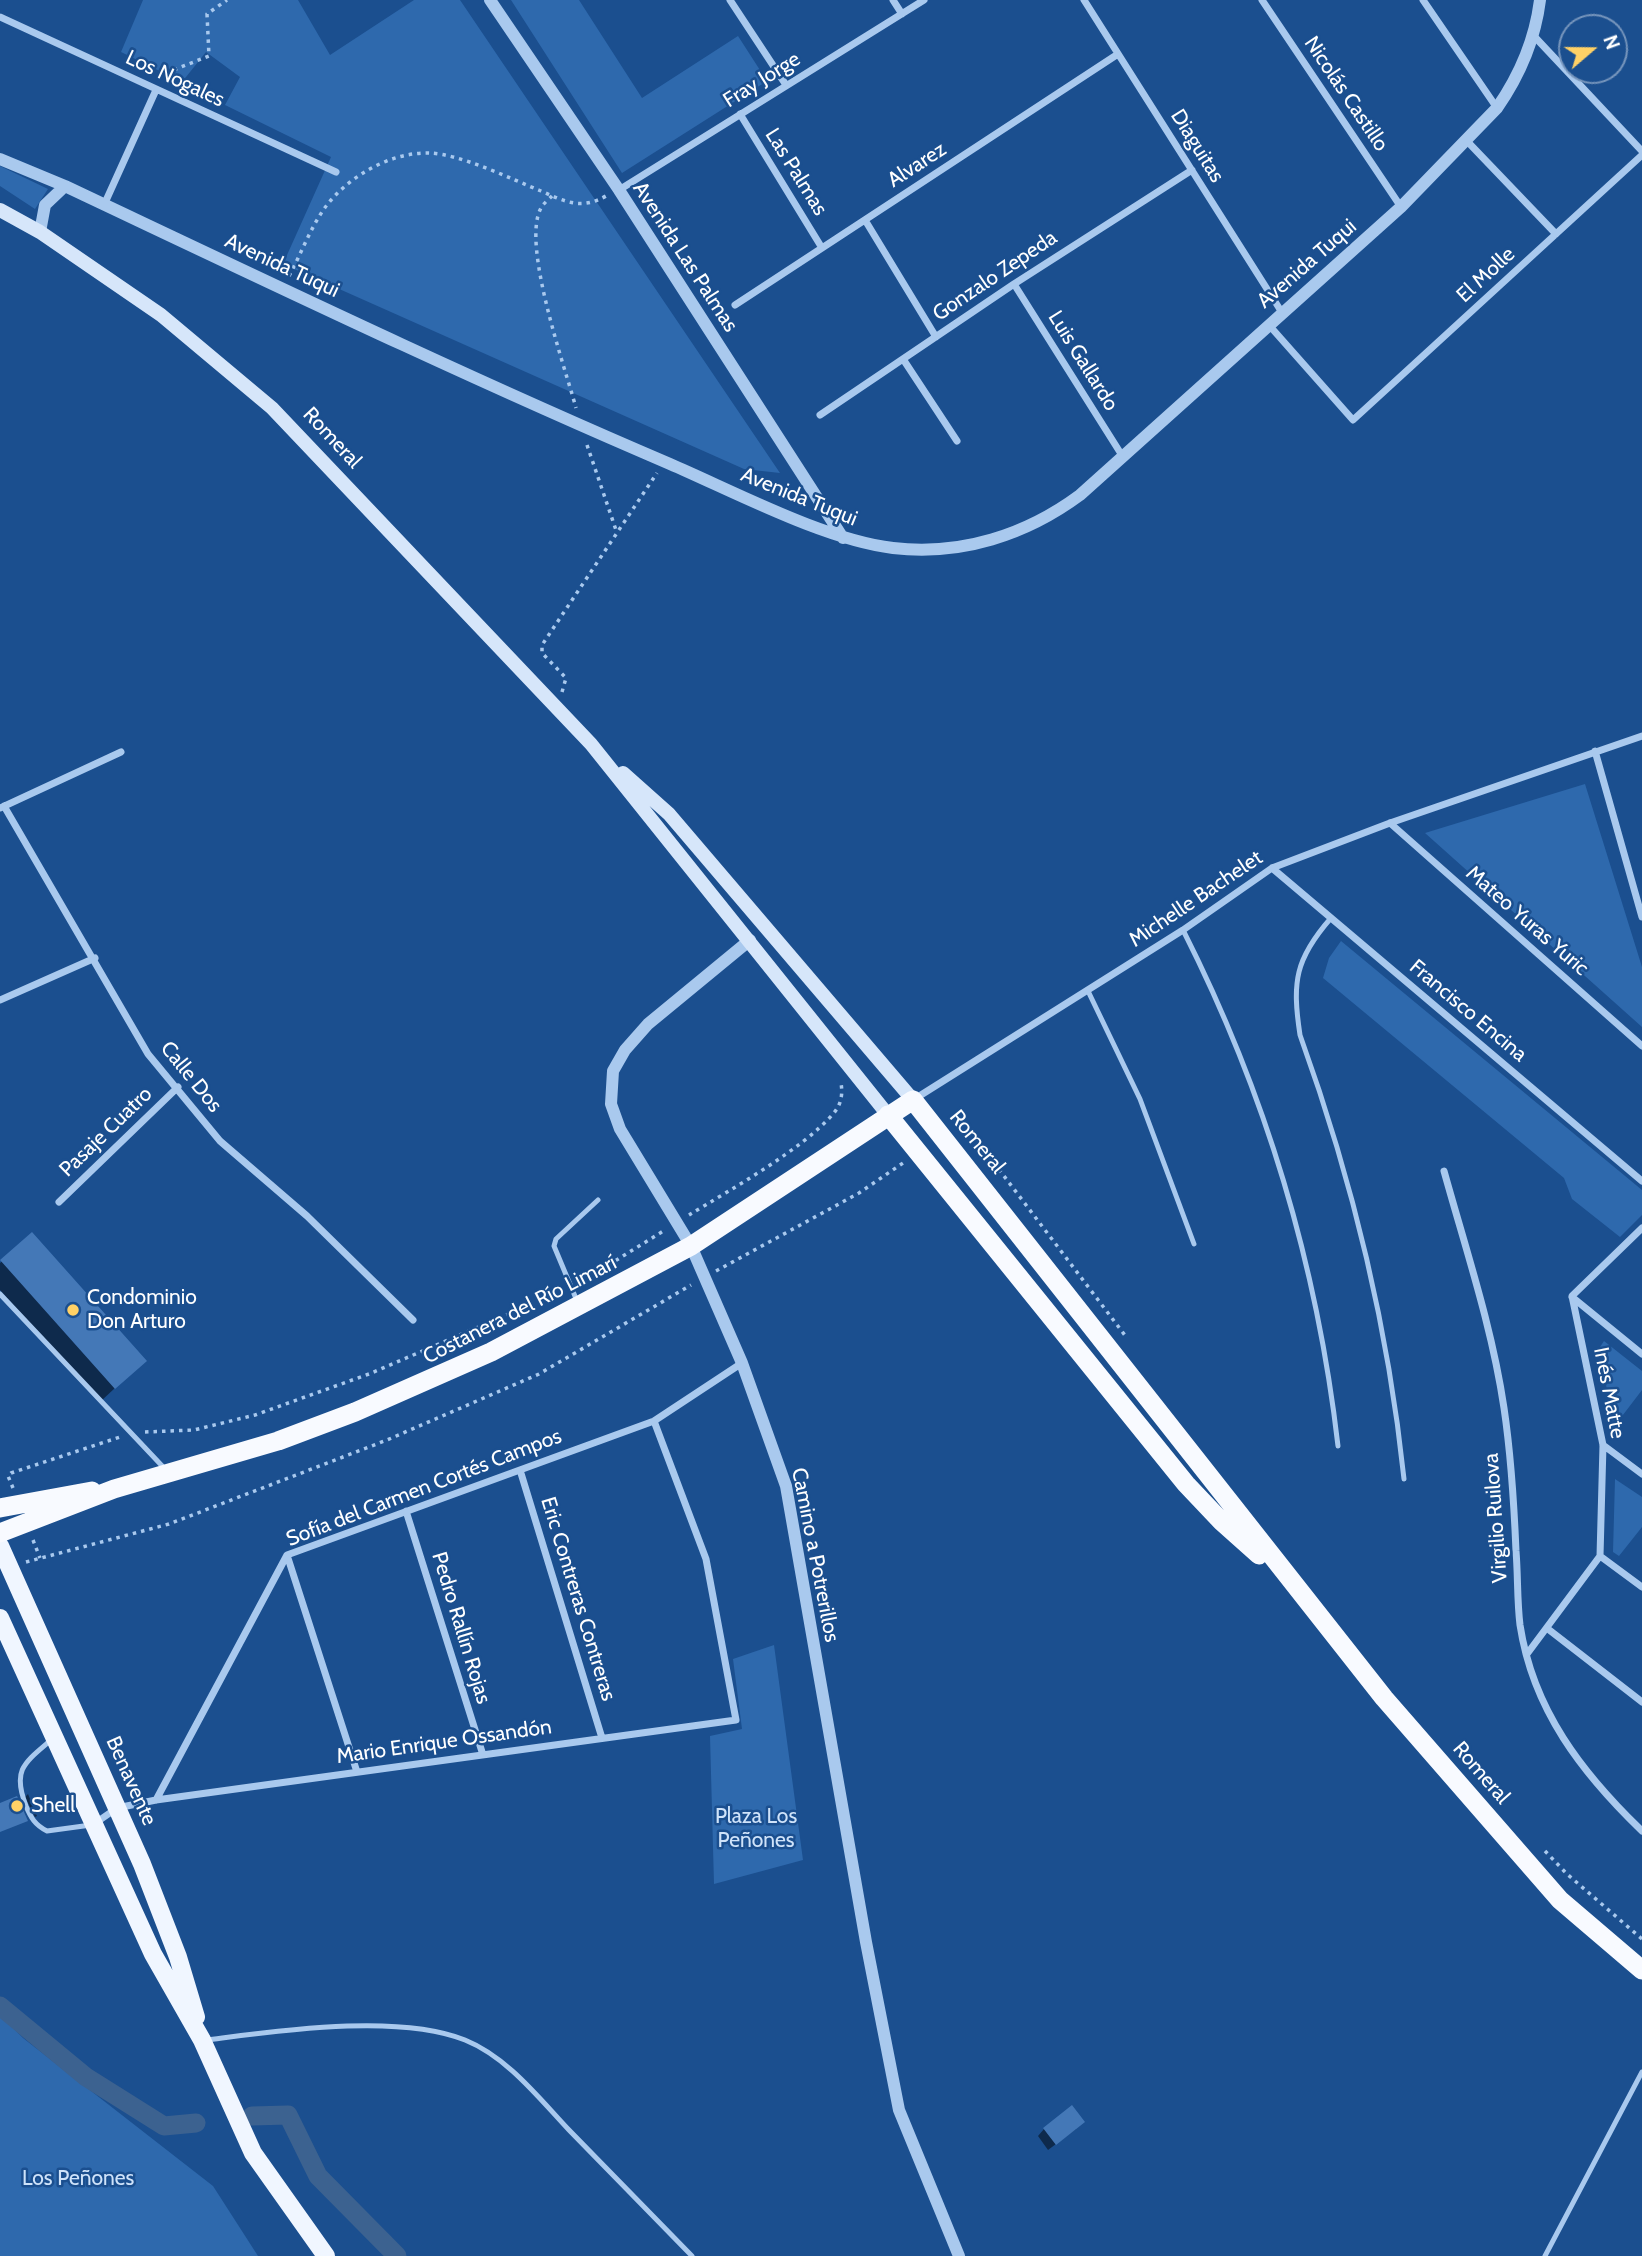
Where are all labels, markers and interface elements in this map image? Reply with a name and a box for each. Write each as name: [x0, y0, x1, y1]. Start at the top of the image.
north arrow: [1558, 14, 1628, 84]
street label: Nicolás Castillo: [1298, 32, 1394, 156]
text: N: [1598, 32, 1624, 53]
street label: Los Nogales: [122, 45, 228, 113]
street label: Fray Jorge: [719, 47, 805, 113]
street label: Diaguitas: [1165, 105, 1229, 187]
street label: Las Palmas: [759, 124, 833, 220]
street label: Alvarez: [883, 137, 951, 193]
street label: Avenida Las Palmas: [627, 177, 743, 337]
street label: Avenida Tuqui: [1252, 214, 1362, 314]
street label: Gonzalo Zepeda: [928, 225, 1062, 327]
street label: Avenida Tuqui: [221, 229, 343, 303]
street label: El Molle: [1452, 242, 1520, 308]
street label: Luis Gallardo: [1042, 306, 1124, 416]
street label: Romeral: [297, 402, 367, 474]
street label: Avenida Tuqui: [737, 462, 861, 532]
street label: Michelle Bachelet: [1125, 845, 1267, 953]
street label: Mateo Yuras Yuric: [1460, 861, 1594, 981]
street label: Francisco Encina: [1404, 955, 1532, 1067]
street label: Calle Dos: [155, 1037, 227, 1117]
street label: Pasaje Cuatro: [54, 1082, 158, 1182]
street label: Romeral: [944, 1105, 1010, 1179]
street label: Costanera del Río Limarí: [419, 1250, 621, 1370]
place label: Condominio Don Arturo: [87, 1285, 197, 1335]
marker: Condominio Don Arturo: [65, 1302, 81, 1318]
street label: Inés Matte: [1588, 1345, 1630, 1441]
street label: Sofía del Carmen Cortés Campos: [283, 1424, 565, 1552]
street label: Virgilio Ruilova: [1479, 1452, 1513, 1584]
street label: Camino a Potrerillos: [786, 1466, 844, 1644]
street label: Eric Contreras Contreras: [535, 1494, 621, 1704]
street label: Pedro Rallín Rojas: [426, 1549, 496, 1707]
street label: Mario Enrique Ossandón: [335, 1714, 553, 1770]
street label: Benavente: [100, 1733, 162, 1829]
street label: Romeral: [1447, 1737, 1515, 1809]
place label: Shell: [31, 1793, 75, 1819]
marker: Shell: [9, 1798, 25, 1814]
park label: Plaza Los Peñones: [715, 1804, 797, 1854]
park label: Los Peñones: [22, 2166, 134, 2192]

